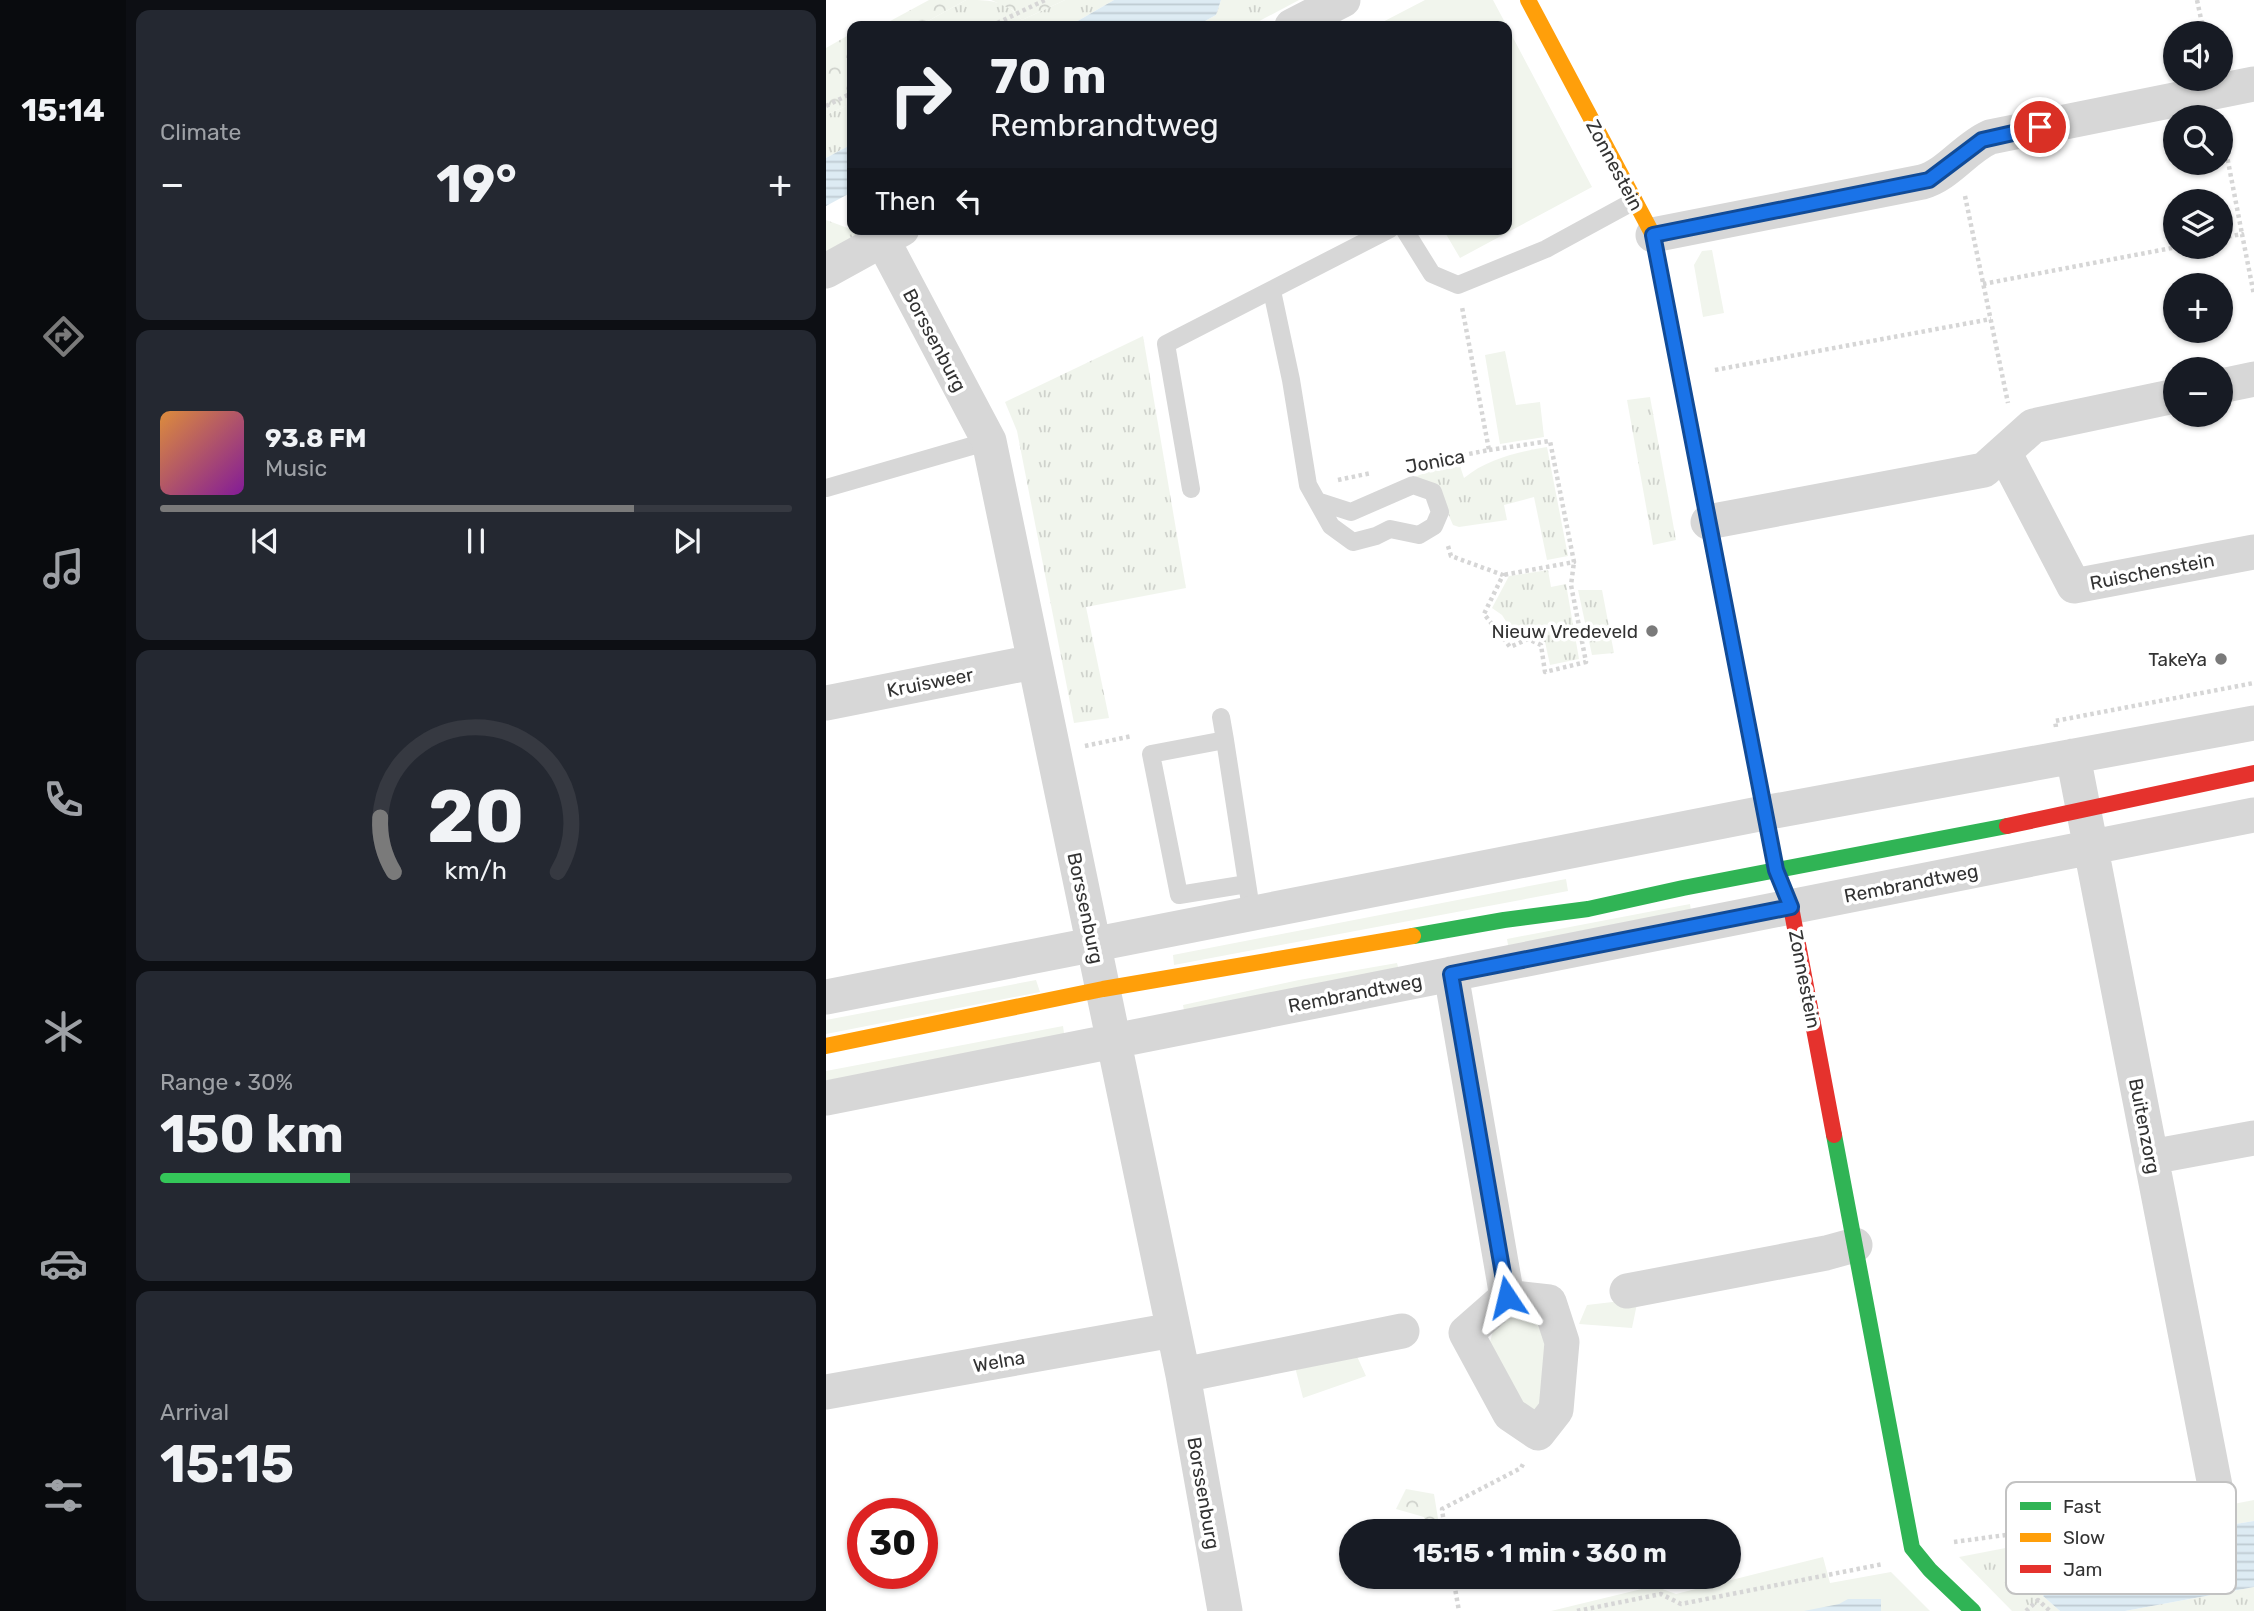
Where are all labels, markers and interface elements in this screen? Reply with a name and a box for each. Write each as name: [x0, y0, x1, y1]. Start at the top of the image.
map controls: [2163, 21, 2233, 427]
button: sound: [2163, 21, 2233, 91]
text: 70 m: [990, 47, 1107, 105]
icon: right: [875, 49, 966, 140]
text: 15:14: [21, 91, 105, 129]
pin: [2010, 97, 2070, 157]
button: search: [2163, 105, 2233, 175]
text: Rembrandtweg: [990, 106, 1219, 144]
icon: arrive: [2021, 108, 2059, 146]
street label: Zonnestein: [1581, 116, 1648, 215]
text: Climate: [160, 118, 241, 146]
text: 19°: [436, 153, 517, 215]
text: −: [160, 161, 185, 207]
text: +: [768, 161, 792, 207]
icon: left: [950, 182, 988, 220]
text: Then: [875, 186, 936, 217]
button: layers: [2163, 189, 2233, 259]
button: +: [2163, 273, 2233, 343]
street label: Borssenburg: [898, 285, 971, 396]
icon: directions: [39, 312, 88, 361]
button: −: [2163, 357, 2233, 427]
text: 93.8 FM: [265, 423, 367, 454]
street label: Jonica: [1403, 444, 1467, 479]
text: Music: [265, 454, 327, 482]
icon: previous: [246, 522, 284, 560]
icon: pause: [457, 522, 495, 560]
icon: next: [668, 522, 706, 560]
icon: music: [39, 544, 88, 593]
street label: Ruischenstein: [2088, 548, 2216, 595]
place label: Nieuw Vredeveld: [1491, 620, 1638, 643]
marker: Nieuw Vredeveld: [1644, 623, 1660, 639]
place label: TakeYa: [2148, 648, 2207, 671]
marker: TakeYa: [2213, 651, 2229, 667]
street label: Kruisweer: [885, 663, 976, 702]
text: 20: [428, 774, 524, 860]
icon: phone: [39, 775, 88, 824]
street label: Borssenburg: [1062, 850, 1109, 966]
text: km/h: [445, 855, 507, 884]
street label: Rembrandtweg: [1842, 859, 1980, 908]
street label: Zonnestein: [1784, 928, 1825, 1030]
street label: Rembrandtweg: [1286, 969, 1424, 1018]
icon: climate: [39, 1007, 88, 1056]
text: Range · 30%: [160, 1068, 293, 1096]
street label: Buitenzorg: [2124, 1076, 2165, 1176]
text: 150 km: [160, 1103, 344, 1165]
icon: car: [39, 1239, 88, 1288]
position arrow: [1470, 1260, 1544, 1334]
street label: Welna: [971, 1346, 1027, 1377]
text: Arrival: [160, 1398, 229, 1426]
text: 15:15: [160, 1433, 294, 1495]
street label: Borssenburg: [1182, 1435, 1225, 1551]
icon: filters: [39, 1471, 88, 1520]
legend: [2006, 1482, 2236, 1594]
text: Fast: [2063, 1495, 2102, 1518]
speed limit sign: 30: [847, 1498, 938, 1589]
text: Slow: [2063, 1526, 2105, 1549]
text: 15:15 · 1 min · 360 m: [1413, 1538, 1667, 1569]
text: Jam: [2063, 1558, 2102, 1581]

